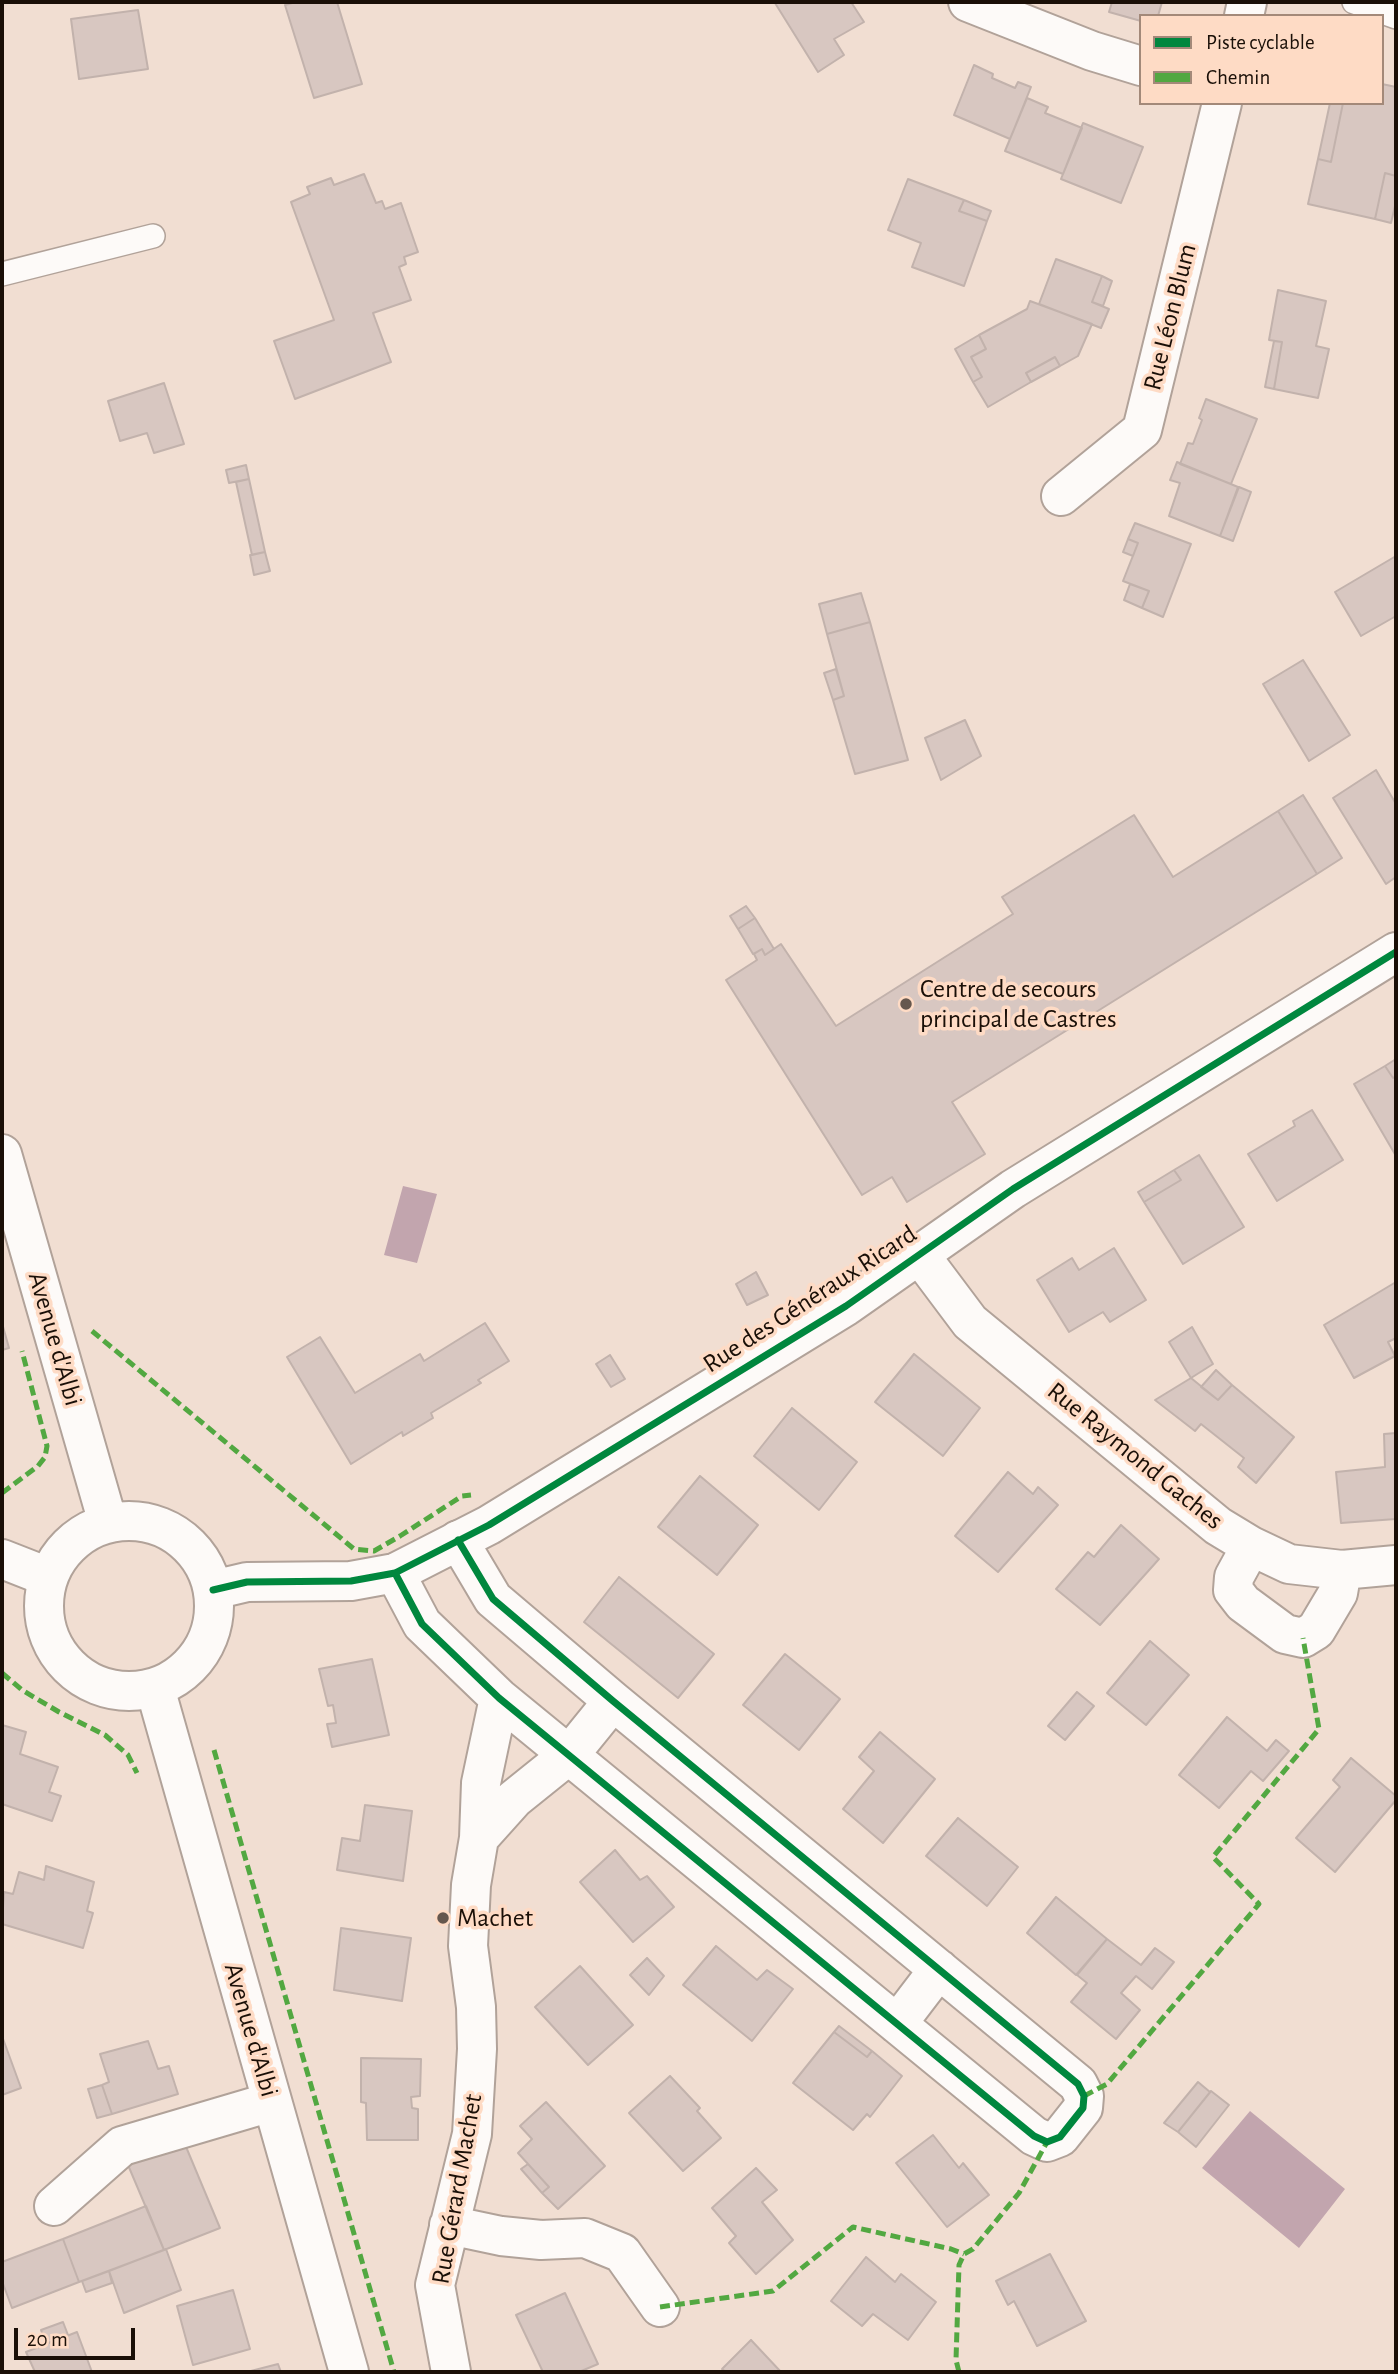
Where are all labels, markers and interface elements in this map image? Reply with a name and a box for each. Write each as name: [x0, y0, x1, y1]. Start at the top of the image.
legend: [1139, 14, 1384, 105]
text: Piste cyclable: [1206, 32, 1315, 53]
text: Chemin: [1206, 67, 1270, 88]
street label: Rue Léon Blum: [1137, 240, 1203, 394]
place label: Centre de secours principal de Castres: [920, 973, 1117, 1034]
marker: Centre de secours principal de Castres: [898, 996, 914, 1012]
street label: Rue des Généraux Ricard: [697, 1218, 923, 1380]
street label: Avenue d'Albi: [21, 1269, 89, 1409]
street label: Rue Raymond Gaches: [1041, 1376, 1229, 1536]
place label: Machet: [457, 1902, 533, 1934]
marker: Machet: [435, 1910, 451, 1926]
street label: Avenue d'Albi: [217, 1960, 285, 2100]
street label: Rue Gérard Machet: [425, 2091, 489, 2287]
scale bar: [18, 2314, 138, 2358]
text: 20 m: [27, 2329, 68, 2350]

